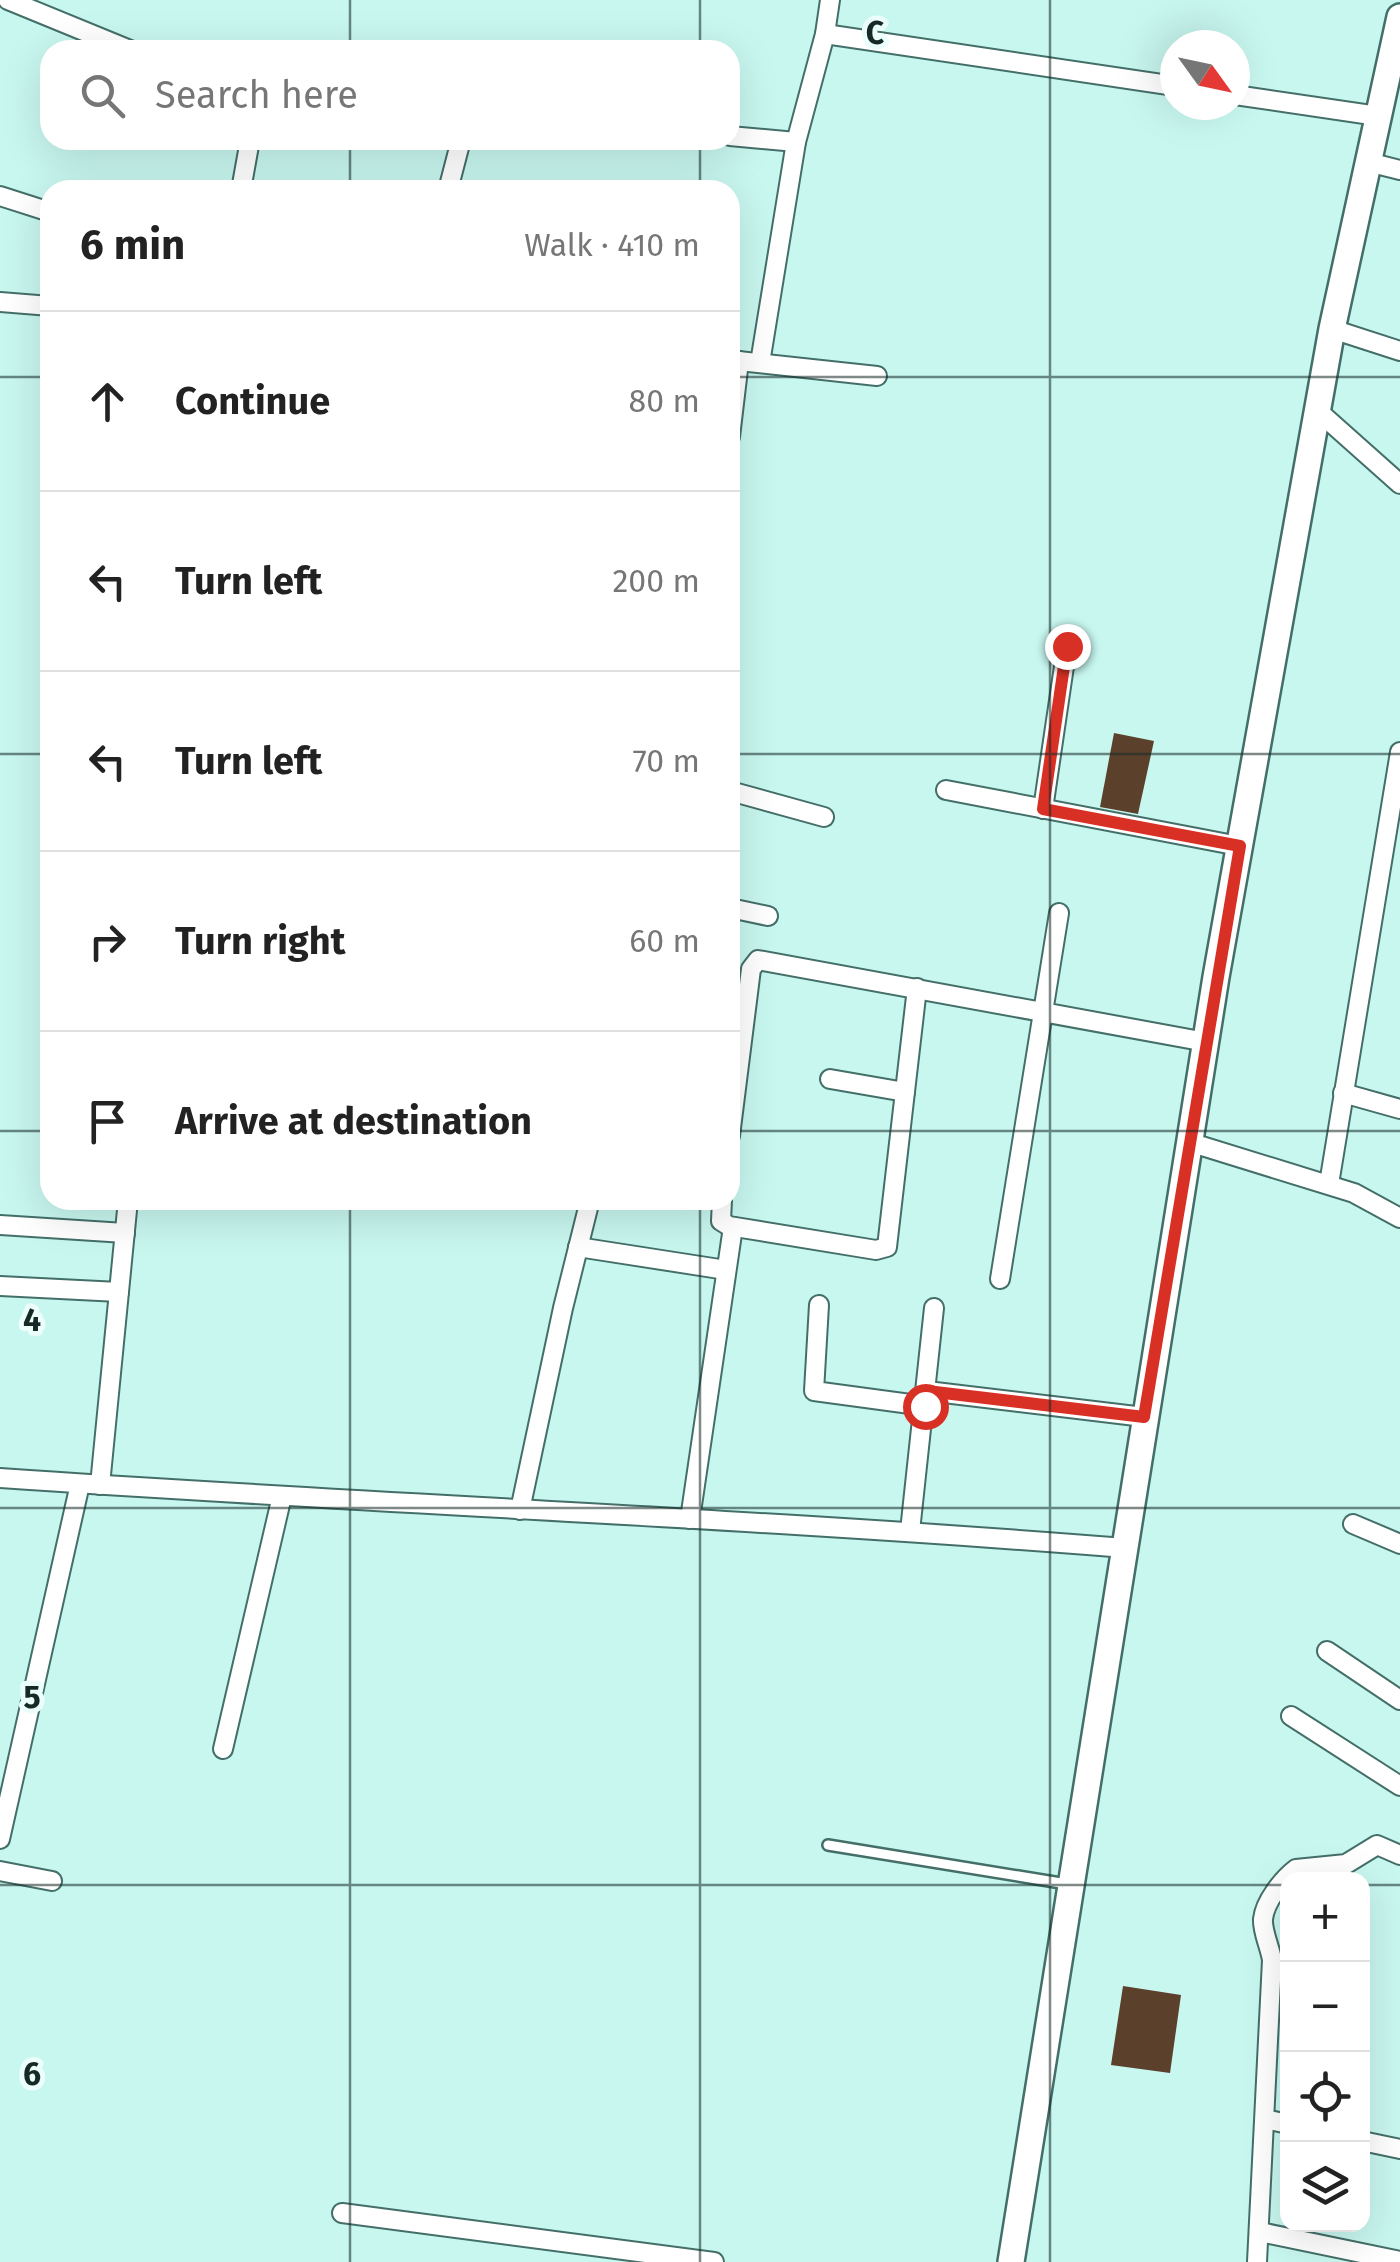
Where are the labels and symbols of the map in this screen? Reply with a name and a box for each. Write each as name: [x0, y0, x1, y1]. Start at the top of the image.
text: C: [866, 14, 885, 52]
north arrow: [1160, 30, 1250, 120]
route end: [1045, 624, 1091, 670]
text: 4: [23, 1301, 41, 1339]
route start: [903, 1384, 949, 1430]
text: 5: [23, 1678, 41, 1716]
text: 6: [23, 2055, 41, 2093]

